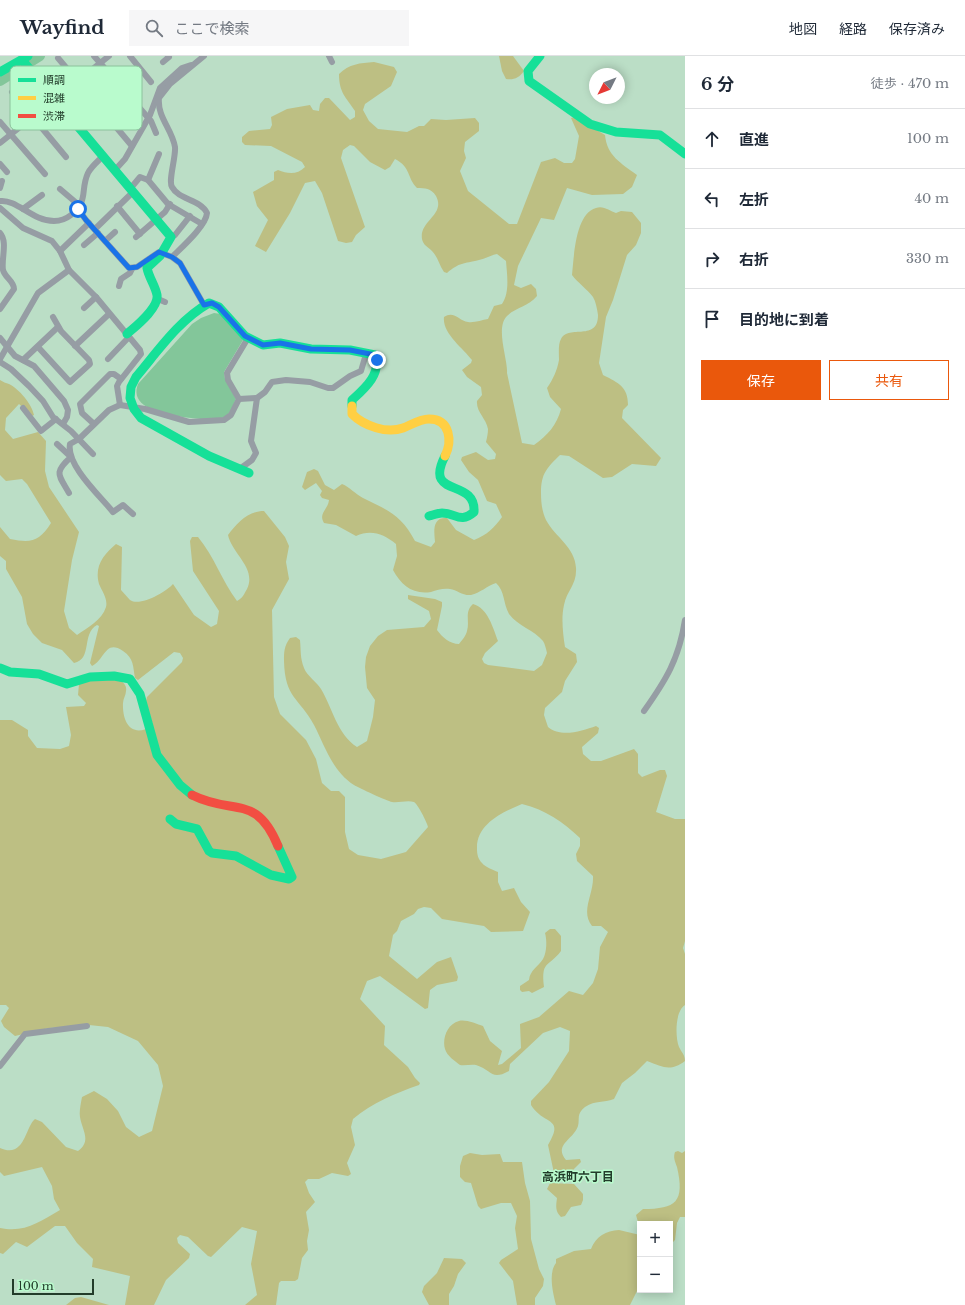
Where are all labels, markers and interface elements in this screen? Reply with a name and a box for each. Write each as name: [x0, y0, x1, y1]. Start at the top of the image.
search box: [129, 10, 409, 46]
text: Wayfind: [20, 16, 105, 39]
icon: search: [143, 17, 165, 39]
text: ここで検索: [175, 19, 250, 38]
text: 地図: [789, 20, 817, 38]
text: 経路: [839, 20, 867, 38]
text: 保存済み: [889, 20, 945, 38]
legend: [10, 66, 142, 130]
north arrow: [589, 68, 625, 104]
text: 順調: [43, 73, 65, 87]
text: 6 分: [701, 74, 734, 95]
text: 徒歩 · 470 m: [871, 75, 949, 92]
text: 混雑: [43, 91, 65, 105]
text: 渋滞: [43, 109, 65, 123]
icon: ahead: [701, 128, 723, 150]
text: 直進: [739, 130, 769, 149]
text: 100 m: [907, 130, 949, 147]
icon: left: [701, 188, 723, 210]
text: 左折: [739, 190, 769, 209]
text: 40 m: [914, 190, 949, 207]
route start: [69, 200, 87, 218]
icon: right: [701, 248, 723, 270]
text: 右折: [739, 250, 769, 269]
text: 330 m: [906, 250, 949, 267]
icon: arrive: [701, 308, 723, 330]
text: 目的地に到着: [739, 310, 829, 329]
route end: [368, 351, 386, 369]
button: 保存: [701, 360, 821, 400]
button: 共有: [829, 360, 949, 400]
district label: 高浜町六丁目: [542, 1169, 614, 1184]
map controls: [637, 1221, 673, 1293]
button: +: [637, 1221, 673, 1257]
button: −: [637, 1257, 673, 1293]
scale bar: [12, 1277, 94, 1296]
text: 100 m: [18, 1279, 54, 1293]

